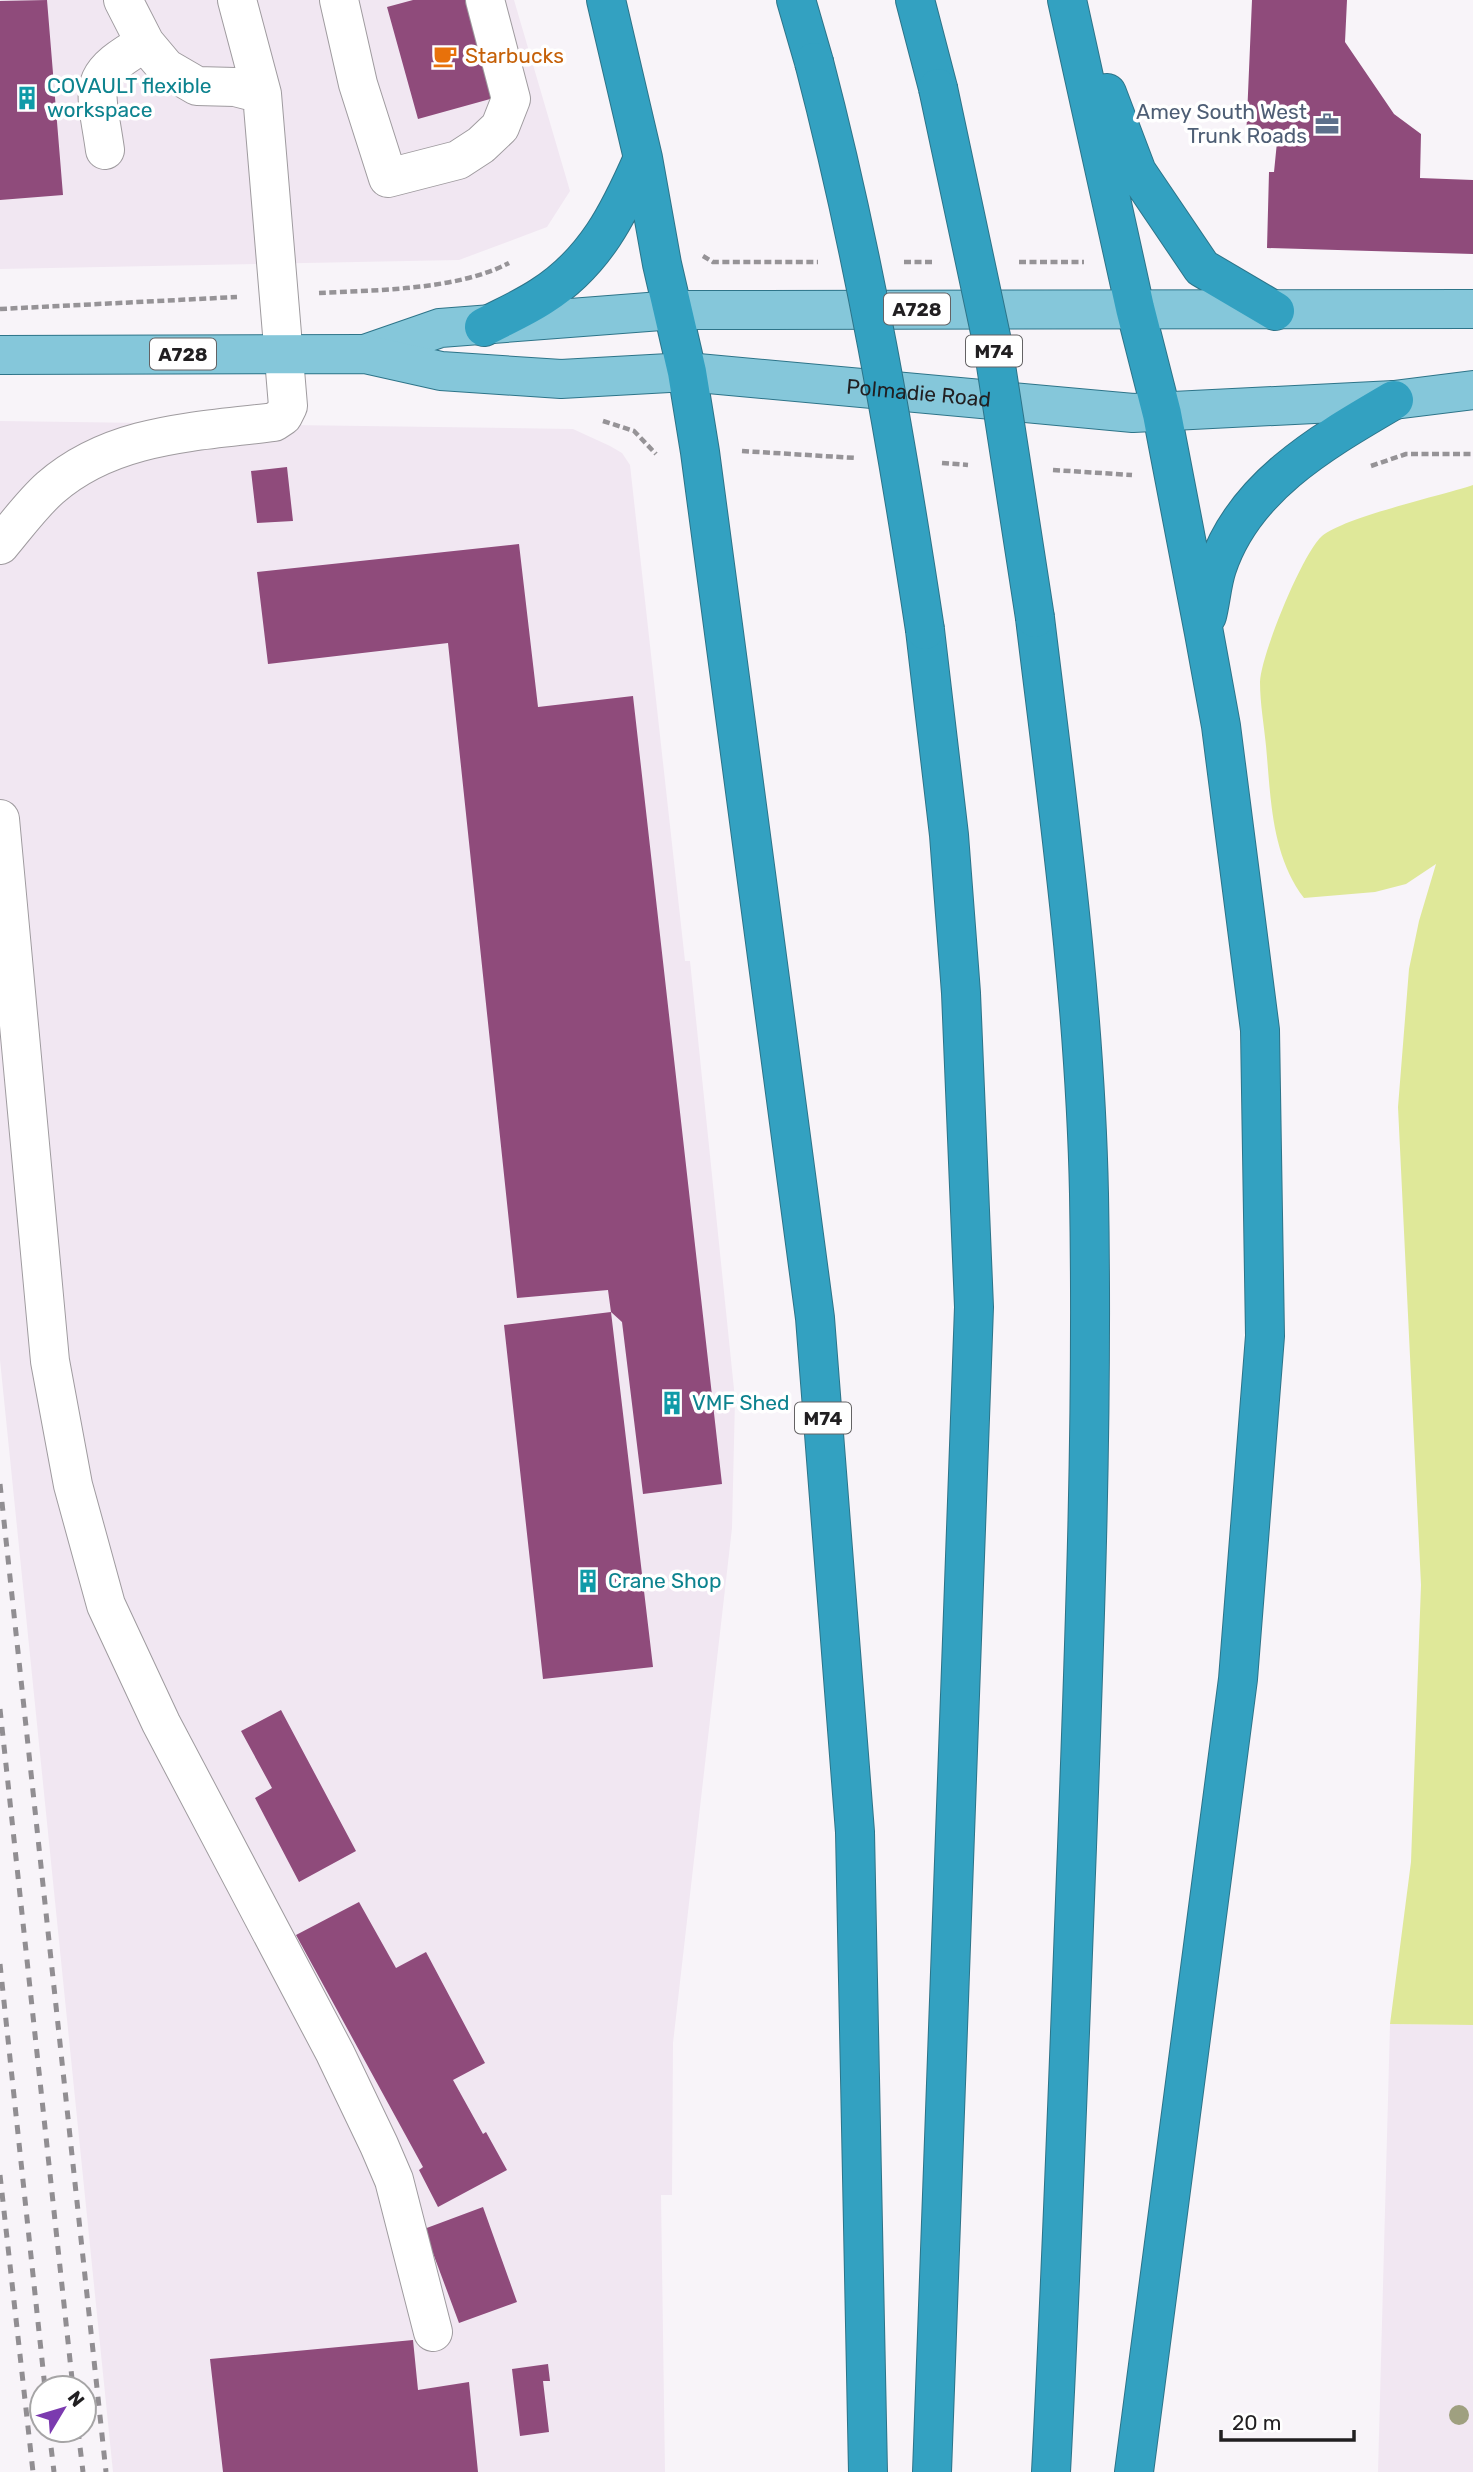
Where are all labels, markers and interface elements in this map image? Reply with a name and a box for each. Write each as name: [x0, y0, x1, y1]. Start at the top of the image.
cafe icon: Starbucks: [431, 42, 459, 70]
place label: Starbucks: [465, 43, 564, 68]
place label: COVAULT flexible workspace: [47, 73, 212, 122]
building icon: COVAULT flexible workspace: [13, 84, 41, 112]
place label: Amey South West Trunk Roads: [1136, 99, 1307, 148]
office icon: Amey South West Trunk Roads: [1313, 110, 1341, 138]
road number: A728: [884, 294, 950, 324]
road number: M74: [966, 336, 1022, 366]
road number: A728: [150, 338, 216, 370]
street label: Polmadie Road: [845, 374, 992, 412]
building icon: VMF Shed: [658, 1389, 686, 1417]
place label: VMF Shed: [692, 1390, 790, 1415]
road number: M74: [795, 1402, 851, 1434]
building icon: Crane Shop: [574, 1567, 602, 1595]
place label: Crane Shop: [608, 1568, 721, 1593]
north arrow: [28, 2374, 98, 2444]
text: N: [63, 2386, 89, 2411]
scale bar: [1221, 2398, 1354, 2442]
text: 20 m: [1232, 2410, 1281, 2435]

